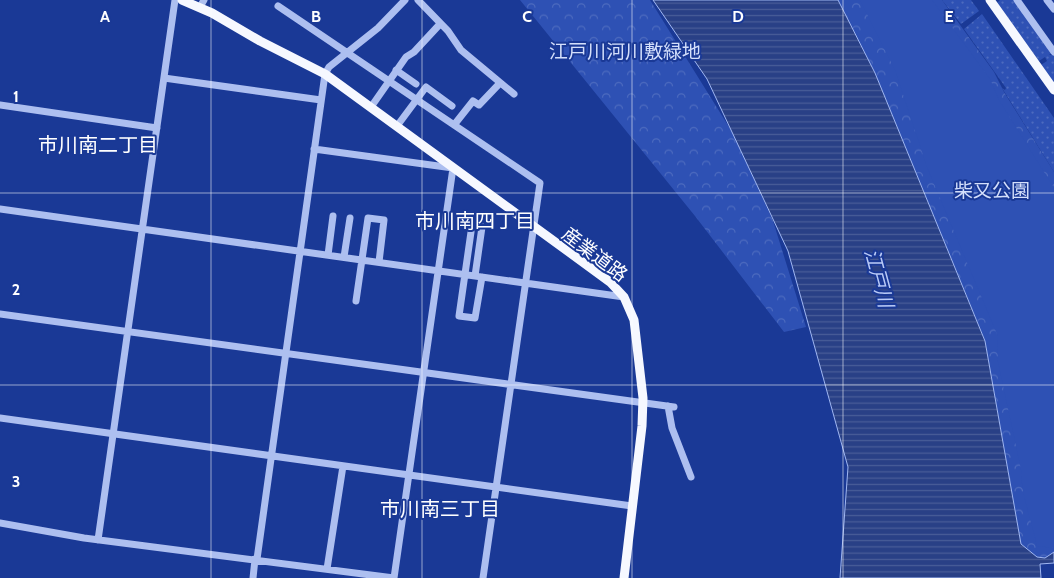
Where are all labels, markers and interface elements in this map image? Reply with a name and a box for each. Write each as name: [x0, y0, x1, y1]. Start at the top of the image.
text: A: [100, 7, 110, 26]
text: B: [311, 7, 321, 26]
text: C: [522, 7, 532, 26]
text: D: [732, 7, 744, 26]
text: E: [944, 7, 954, 26]
park label: 江戸川河川敷緑地: [549, 40, 701, 63]
text: 1: [13, 87, 19, 106]
district label: 市川南二丁目: [38, 133, 158, 157]
park label: 柴又公園: [954, 179, 1030, 202]
district label: 市川南四丁目: [415, 209, 535, 233]
street label: 産業道路: [557, 222, 632, 286]
water label: 江戸川: [860, 246, 899, 312]
text: 2: [12, 280, 20, 299]
text: 3: [12, 472, 20, 491]
district label: 市川南三丁目: [380, 497, 500, 521]

